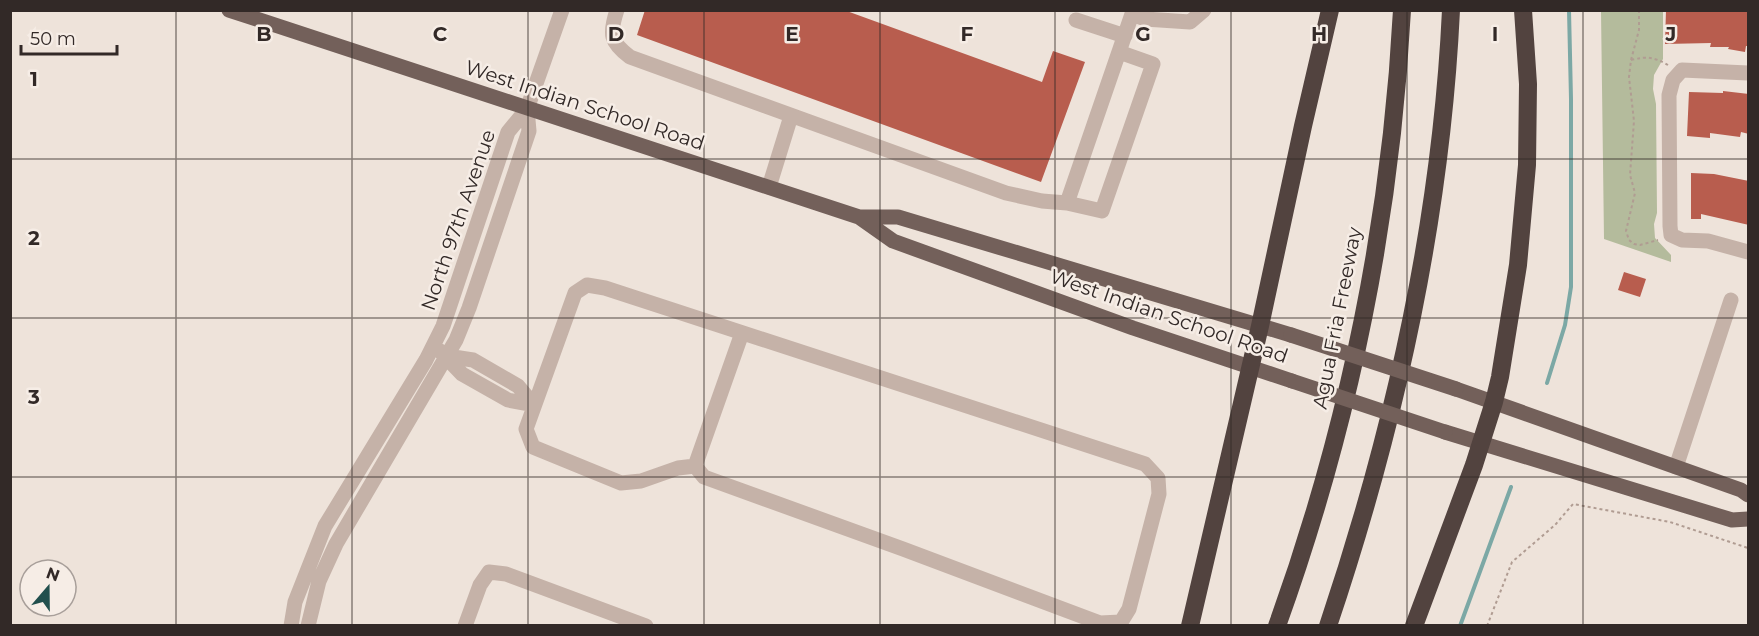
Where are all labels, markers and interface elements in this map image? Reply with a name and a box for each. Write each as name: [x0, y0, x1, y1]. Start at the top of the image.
scale bar: [21, 18, 117, 56]
text: B: [256, 22, 272, 46]
text: C: [433, 22, 448, 46]
text: D: [608, 22, 624, 46]
text: E: [785, 22, 799, 46]
text: F: [961, 22, 974, 46]
text: G: [1135, 22, 1151, 46]
text: H: [1311, 22, 1327, 46]
text: I: [1492, 22, 1498, 46]
text: J: [1665, 22, 1676, 46]
text: 50 m: [30, 28, 76, 50]
street label: West Indian School Road: [462, 55, 708, 155]
text: 1: [30, 67, 38, 91]
street label: North 97th Avenue: [416, 126, 500, 314]
street label: Agua Fria Freeway: [1308, 225, 1366, 411]
text: 2: [28, 226, 40, 250]
street label: West Indian School Road: [1047, 264, 1291, 368]
text: 3: [27, 385, 40, 409]
north arrow: [18, 558, 78, 618]
text: N: [44, 563, 62, 586]

